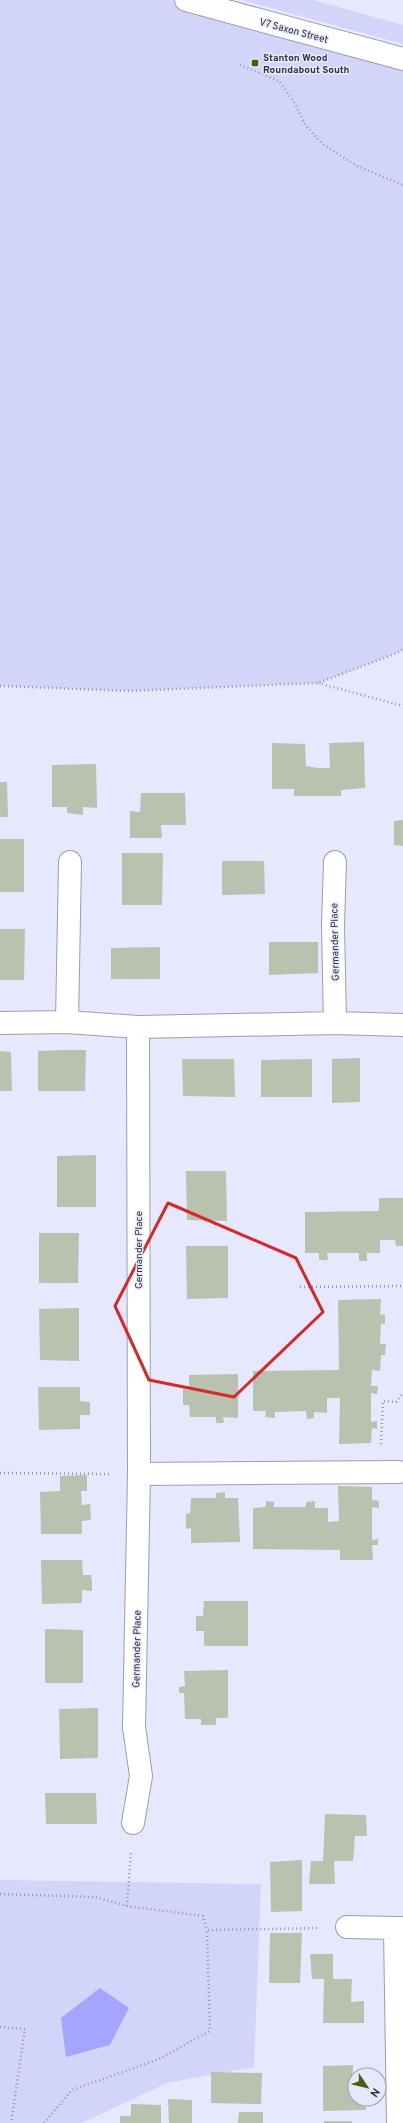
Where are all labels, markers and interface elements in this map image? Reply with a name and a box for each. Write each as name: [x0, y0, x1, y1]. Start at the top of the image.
street label: V7 Saxon Street: [258, 16, 330, 47]
place label: Stanton Wood Roundabout South: [263, 52, 350, 77]
marker: Stanton Wood Roundabout South: [250, 58, 260, 68]
street label: Germander Place: [328, 903, 343, 981]
street label: Germander Place: [133, 1211, 146, 1289]
street label: Germander Place: [130, 1610, 145, 1688]
north arrow: [347, 2067, 387, 2107]
text: N: [366, 2085, 382, 2099]

